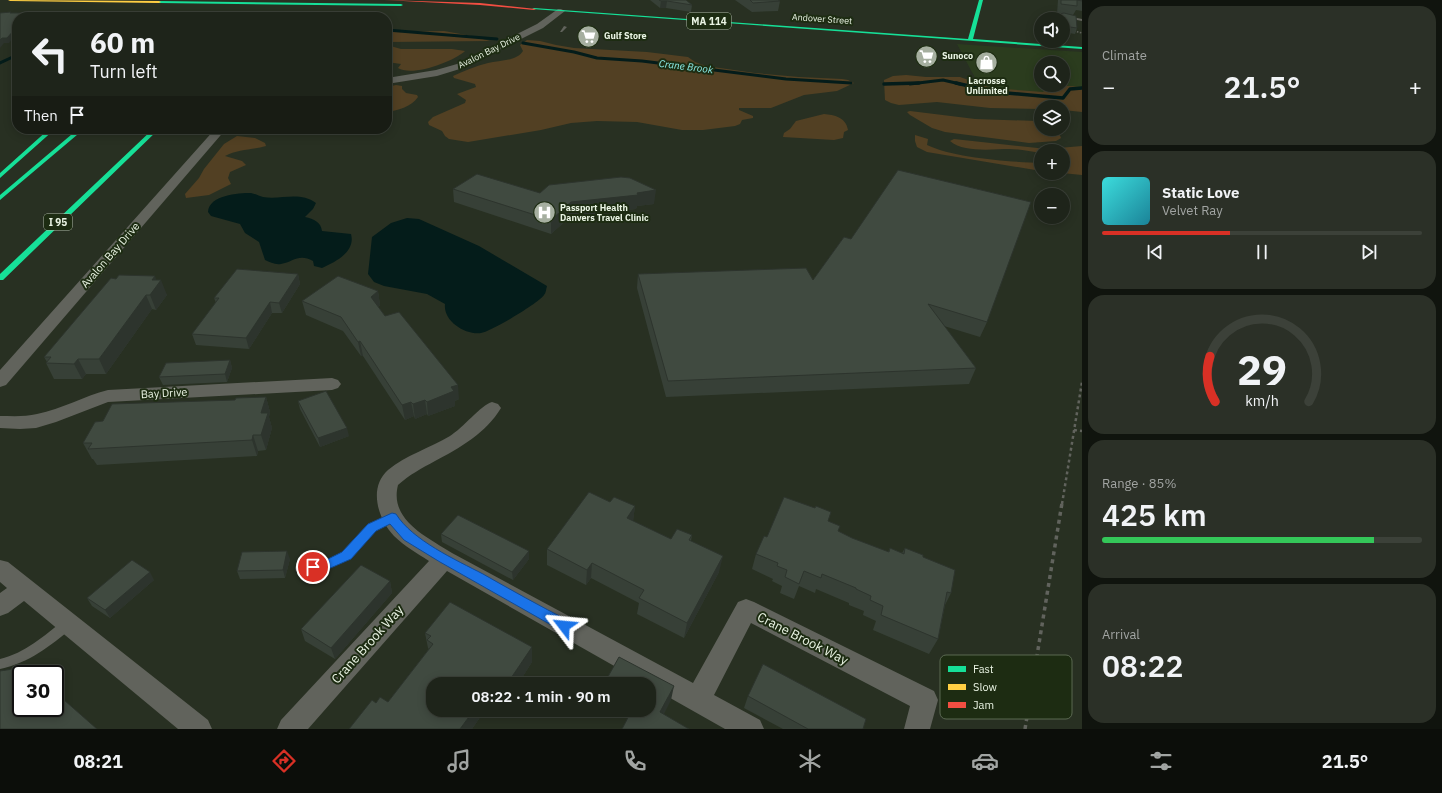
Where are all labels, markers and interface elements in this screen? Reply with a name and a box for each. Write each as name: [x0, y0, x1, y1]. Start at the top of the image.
street label: Andover Street: [791, 11, 853, 26]
map controls: [1034, 12, 1070, 224]
button: sound: [1034, 12, 1070, 48]
road number: MA 114: [687, 13, 731, 29]
supermarket icon: Gulf Store: [575, 23, 601, 49]
text: 60 m: [90, 24, 155, 61]
icon: left: [24, 28, 76, 80]
place label: Gulf Store: [604, 30, 647, 41]
street label: Avalon Bay Drive: [456, 31, 522, 70]
supermarket icon: Sunoco: [913, 43, 939, 69]
text: Climate: [1102, 47, 1147, 64]
shop icon: Lacrosse Unlimited: [974, 49, 1000, 75]
place label: Sunoco: [942, 50, 973, 61]
button: search: [1034, 56, 1070, 92]
water label: Crane Brook: [658, 57, 715, 76]
text: Turn left: [90, 60, 158, 83]
text: 21.5°: [1223, 67, 1301, 106]
text: −: [1102, 72, 1115, 101]
text: +: [1409, 72, 1422, 101]
place label: Lacrosse Unlimited: [966, 75, 1008, 96]
button: layers: [1034, 100, 1070, 136]
icon: arrive: [66, 104, 88, 126]
text: Then: [24, 106, 58, 125]
button: +: [1034, 144, 1070, 180]
text: Static Love: [1162, 183, 1239, 202]
button: −: [1034, 188, 1070, 224]
hospital icon: Passport Health Danvers Travel Clinic: [531, 200, 557, 226]
place label: Passport Health Danvers Travel Clinic: [560, 202, 649, 223]
text: Velvet Ray: [1162, 202, 1223, 219]
road number: I 95: [44, 214, 72, 230]
street label: Avalon Bay Drive: [78, 219, 142, 291]
icon: previous: [1144, 241, 1166, 263]
icon: pause: [1251, 241, 1273, 263]
icon: next: [1358, 241, 1380, 263]
text: 29: [1237, 342, 1287, 396]
street label: Bay Drive: [140, 385, 188, 401]
text: km/h: [1245, 391, 1279, 410]
text: Range · 85%: [1102, 475, 1176, 492]
text: 425 km: [1102, 495, 1207, 534]
pin: [296, 550, 330, 584]
icon: arrive: [302, 556, 324, 578]
street label: Crane Brook Way: [328, 601, 407, 687]
position arrow: [543, 605, 585, 647]
street label: Crane Brook Way: [754, 608, 852, 669]
text: Arrival: [1102, 626, 1140, 643]
text: 08:22: [1102, 646, 1184, 685]
legend: [940, 655, 1072, 719]
text: Fast: [973, 662, 994, 676]
speed limit sign: 30: [12, 665, 64, 717]
text: Slow: [973, 680, 997, 694]
text: 08:22 · 1 min · 90 m: [471, 687, 611, 706]
text: Jam: [973, 698, 994, 712]
icon: directions: [270, 747, 298, 775]
icon: music: [445, 747, 473, 775]
icon: phone: [621, 747, 649, 775]
icon: climate: [796, 747, 824, 775]
icon: car: [971, 747, 999, 775]
icon: filters: [1147, 747, 1175, 775]
text: 08:21: [74, 750, 123, 773]
text: 21.5°: [1322, 750, 1368, 773]

